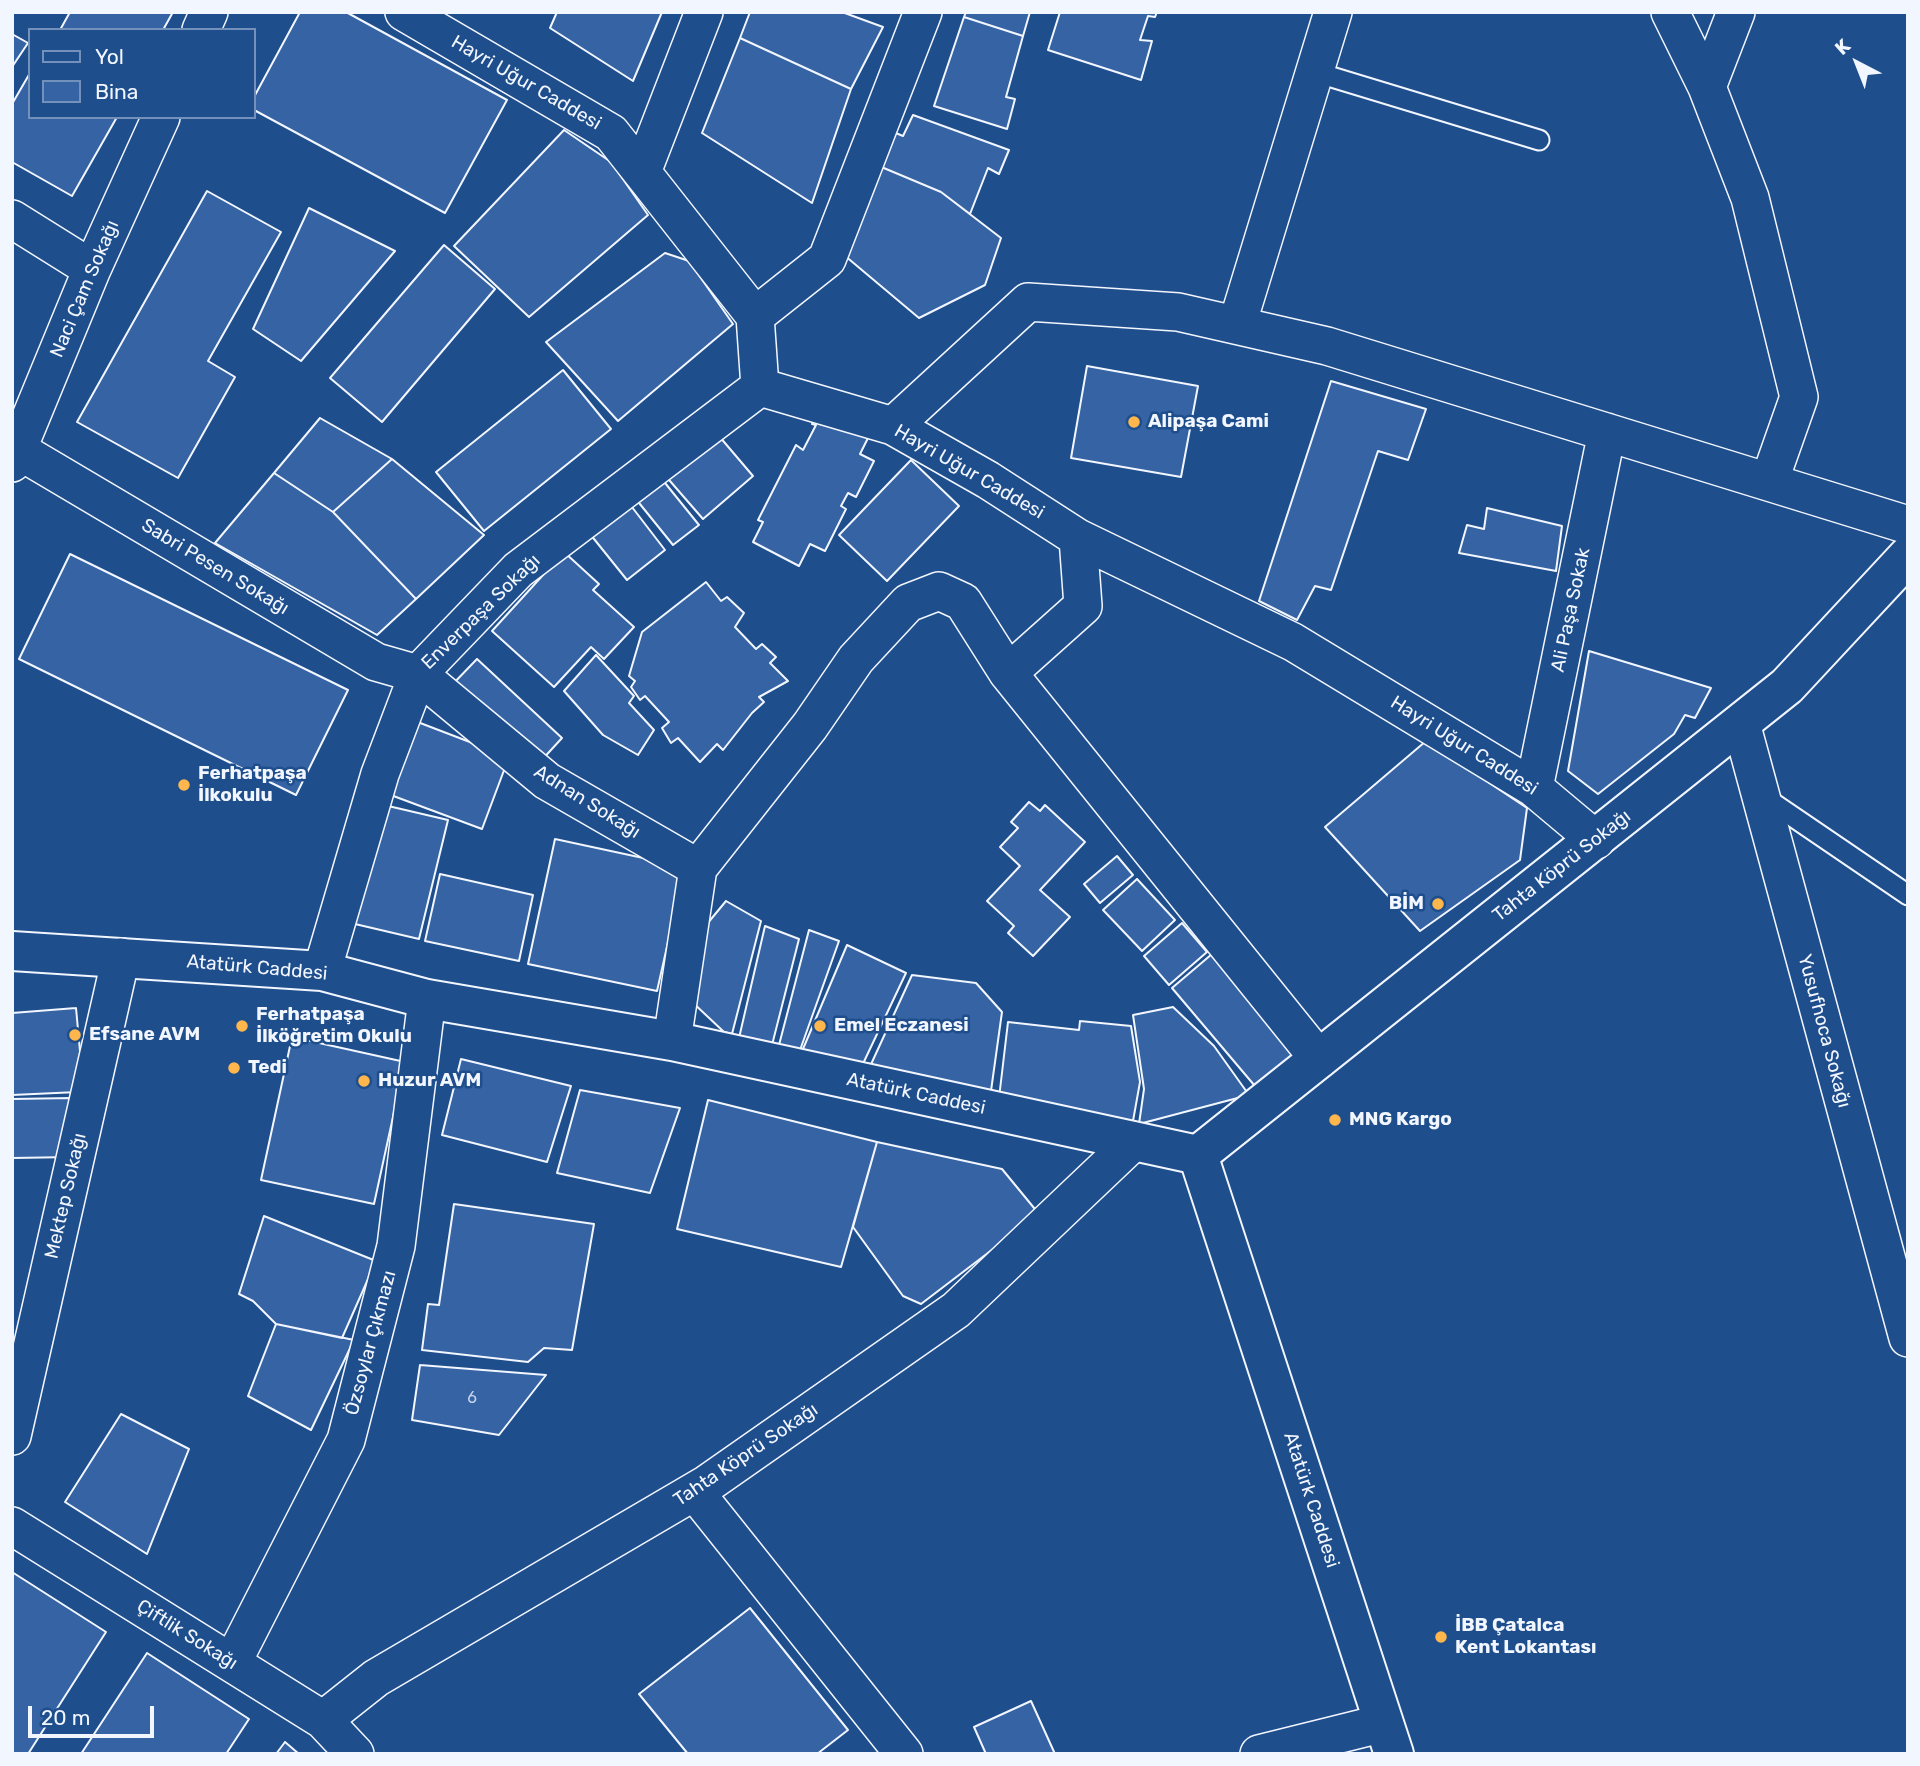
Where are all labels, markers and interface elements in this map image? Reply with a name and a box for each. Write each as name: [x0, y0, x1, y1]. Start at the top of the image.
legend: [28, 28, 256, 119]
north arrow: [1822, 28, 1892, 98]
street label: Hayri Uğur Caddesi: [447, 31, 605, 135]
text: K: [1830, 34, 1855, 60]
text: Yol: [95, 44, 124, 69]
text: Bina: [95, 79, 138, 104]
street label: Naci Çam Sokağı: [46, 217, 124, 361]
place label: Alipaşa Cami: [1148, 411, 1269, 433]
marker: Alipaşa Cami: [1126, 414, 1142, 430]
street label: Hayri Uğur Caddesi: [890, 420, 1048, 524]
street label: Sabri Pesen Sokağı: [137, 514, 293, 620]
street label: Ali Paşa Sokak: [1547, 546, 1595, 674]
street label: Enverpaşa Sokağı: [417, 550, 545, 674]
street label: Hayri Uğur Caddesi: [1386, 691, 1542, 801]
street label: Adnan Sokağı: [530, 760, 644, 844]
place label: Ferhatpaşa İlkokulu: [198, 763, 307, 807]
marker: Ferhatpaşa İlkokulu: [176, 777, 192, 793]
street label: Tahta Köprü Sokağı: [1488, 805, 1636, 927]
place label: BİM: [1389, 893, 1424, 915]
marker: BİM: [1430, 896, 1446, 912]
street label: Atatürk Caddesi: [186, 950, 328, 986]
street label: Yusufhoca Sokağı: [1793, 952, 1855, 1110]
place label: Ferhatpaşa İlköğretim Okulu: [256, 1004, 412, 1048]
place label: Emel Eczanesi: [834, 1015, 969, 1037]
marker: Ferhatpaşa İlköğretim Okulu: [234, 1018, 250, 1034]
marker: Emel Eczanesi: [812, 1018, 828, 1034]
place label: Efsane AVM: [89, 1024, 200, 1046]
marker: Efsane AVM: [67, 1027, 83, 1043]
place label: Tedi: [248, 1057, 287, 1079]
marker: Tedi: [226, 1060, 242, 1076]
street label: Atatürk Caddesi: [845, 1068, 987, 1120]
place label: Huzur AVM: [378, 1070, 481, 1092]
marker: Huzur AVM: [356, 1073, 372, 1089]
place label: MNG Kargo: [1349, 1109, 1452, 1131]
marker: MNG Kargo: [1327, 1112, 1343, 1128]
street label: Mektep Sokağı: [40, 1131, 92, 1261]
street label: Özsoylar Çıkmazı: [341, 1268, 401, 1418]
house number: 6: [467, 1388, 477, 1408]
street label: Tahta Köprü Sokağı: [670, 1398, 822, 1512]
street label: Atatürk Caddesi: [1278, 1429, 1344, 1571]
street label: Çiftlik Sokağı: [132, 1595, 242, 1675]
place label: İBB Çatalca Kent Lokantası: [1455, 1615, 1596, 1659]
marker: İBB Çatalca Kent Lokantası: [1433, 1629, 1449, 1645]
scale bar: [32, 1692, 158, 1736]
text: 20 m: [41, 1705, 90, 1730]

